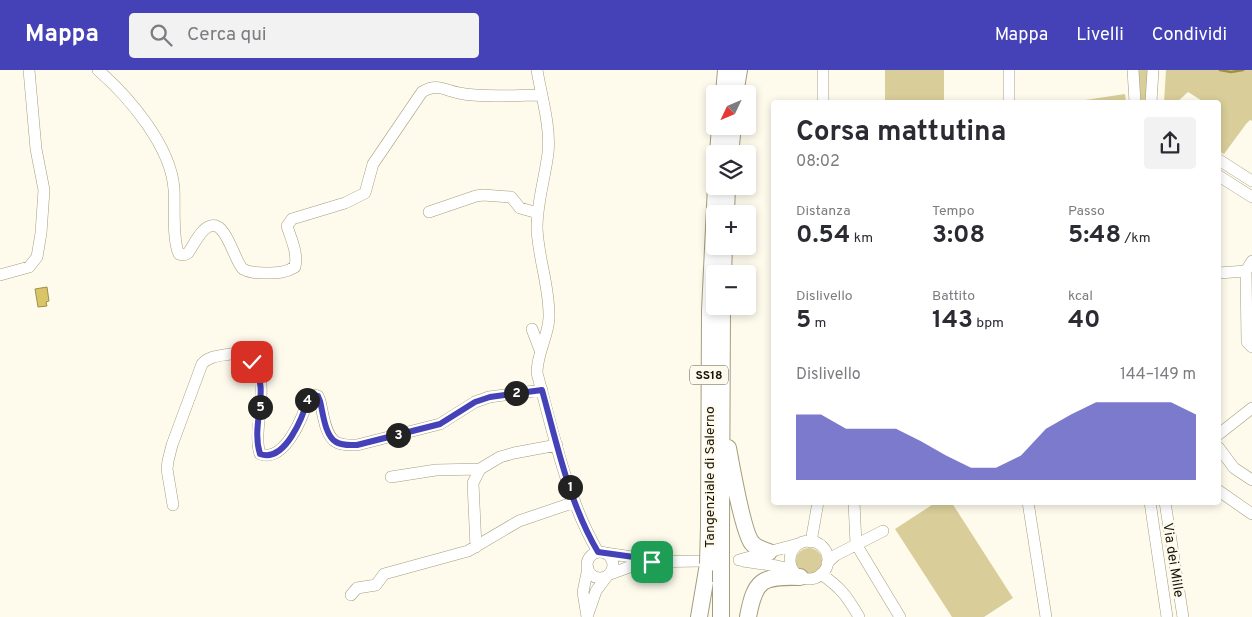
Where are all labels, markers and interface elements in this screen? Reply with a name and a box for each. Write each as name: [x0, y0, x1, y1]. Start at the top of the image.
search box: [129, 13, 479, 58]
text: Mappa: [25, 20, 99, 50]
icon: search: [147, 21, 175, 49]
text: Cerca qui: [187, 23, 267, 47]
text: Mappa: [995, 24, 1048, 47]
text: Livelli: [1076, 24, 1124, 47]
text: Condividi: [1152, 24, 1227, 47]
north arrow: [706, 85, 756, 135]
map controls: [706, 85, 756, 315]
text: Corsa mattutina: [796, 115, 1006, 151]
button: share: [1144, 117, 1196, 169]
button: layers: [706, 145, 756, 195]
text: 08:02: [796, 152, 840, 172]
text: Distanza: [796, 203, 851, 220]
text: Tempo: [932, 203, 975, 220]
text: Passo: [1068, 203, 1105, 220]
button: +: [706, 205, 756, 255]
text: 0.54: [796, 220, 850, 252]
text: 3:08: [932, 220, 985, 252]
text: 5:48: [1068, 220, 1121, 252]
text: km: [850, 230, 873, 247]
text: /km: [1121, 230, 1151, 247]
button: −: [706, 265, 756, 315]
text: Dislivello: [796, 288, 853, 305]
text: Battito: [932, 288, 975, 305]
text: kcal: [1068, 288, 1093, 305]
text: 5: [796, 305, 811, 337]
text: 143: [932, 305, 973, 337]
text: 40: [1068, 305, 1101, 337]
text: m: [811, 315, 826, 332]
text: bpm: [973, 315, 1004, 332]
pin: [231, 341, 273, 383]
icon: check: [238, 348, 266, 376]
text: Dislivello: [796, 365, 861, 385]
text: 144–149 m: [1120, 365, 1196, 385]
road number: SS18: [690, 366, 728, 384]
pin: 2: [504, 380, 528, 406]
text: 2: [512, 385, 521, 402]
pin: 4: [294, 388, 320, 412]
text: 4: [303, 392, 312, 409]
pin: 5: [248, 394, 272, 420]
text: 5: [256, 399, 265, 416]
street label: Tangenziale di Salerno: [702, 406, 719, 548]
pin: 3: [386, 422, 410, 448]
text: 3: [394, 427, 403, 444]
pin: 1: [558, 474, 582, 500]
text: 1: [568, 479, 573, 496]
street label: Via dei Mille: [1158, 522, 1187, 599]
pin: [631, 541, 673, 583]
icon: arrive: [638, 548, 666, 576]

